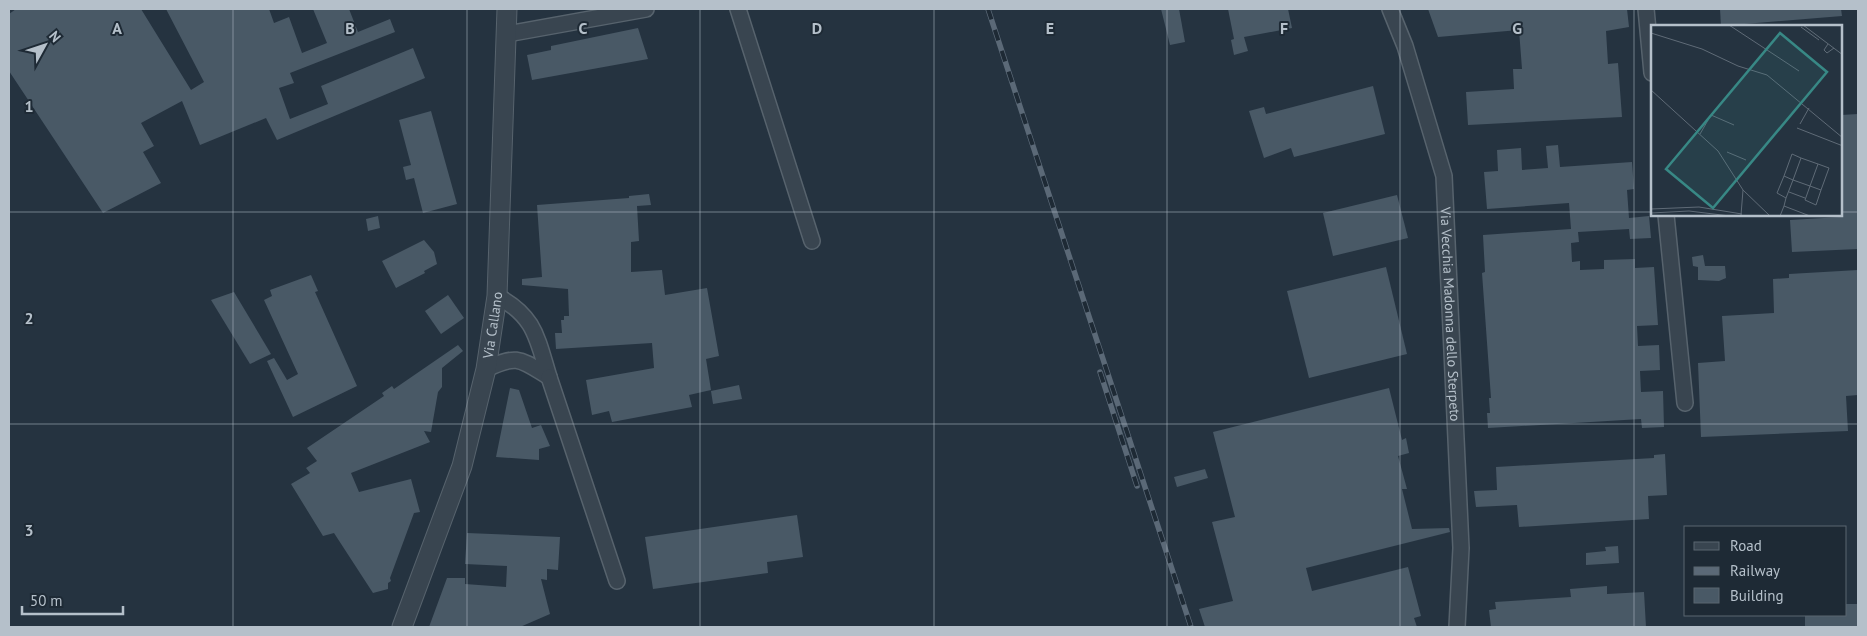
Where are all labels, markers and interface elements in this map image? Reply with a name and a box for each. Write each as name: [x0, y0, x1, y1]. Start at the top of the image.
text: A: [112, 18, 122, 38]
text: B: [345, 18, 355, 38]
text: C: [579, 18, 588, 38]
text: D: [812, 18, 822, 38]
text: E: [1046, 18, 1054, 38]
text: F: [1280, 18, 1288, 38]
text: G: [1512, 18, 1522, 38]
north arrow: [20, 20, 70, 70]
inset map: [1651, 25, 1842, 216]
text: N: [45, 27, 65, 46]
text: 1: [24, 96, 34, 116]
street label: Via Vecchia Madonna dello Sterpeto: [1436, 206, 1464, 422]
street label: Via Callano: [479, 292, 506, 361]
text: 2: [24, 308, 34, 328]
text: 3: [24, 520, 34, 540]
legend: [1684, 526, 1847, 616]
text: Road: [1730, 536, 1762, 555]
text: Railway: [1730, 561, 1780, 580]
scale bar: [22, 584, 124, 616]
text: Building: [1730, 586, 1784, 605]
text: 50 m: [30, 591, 63, 610]

